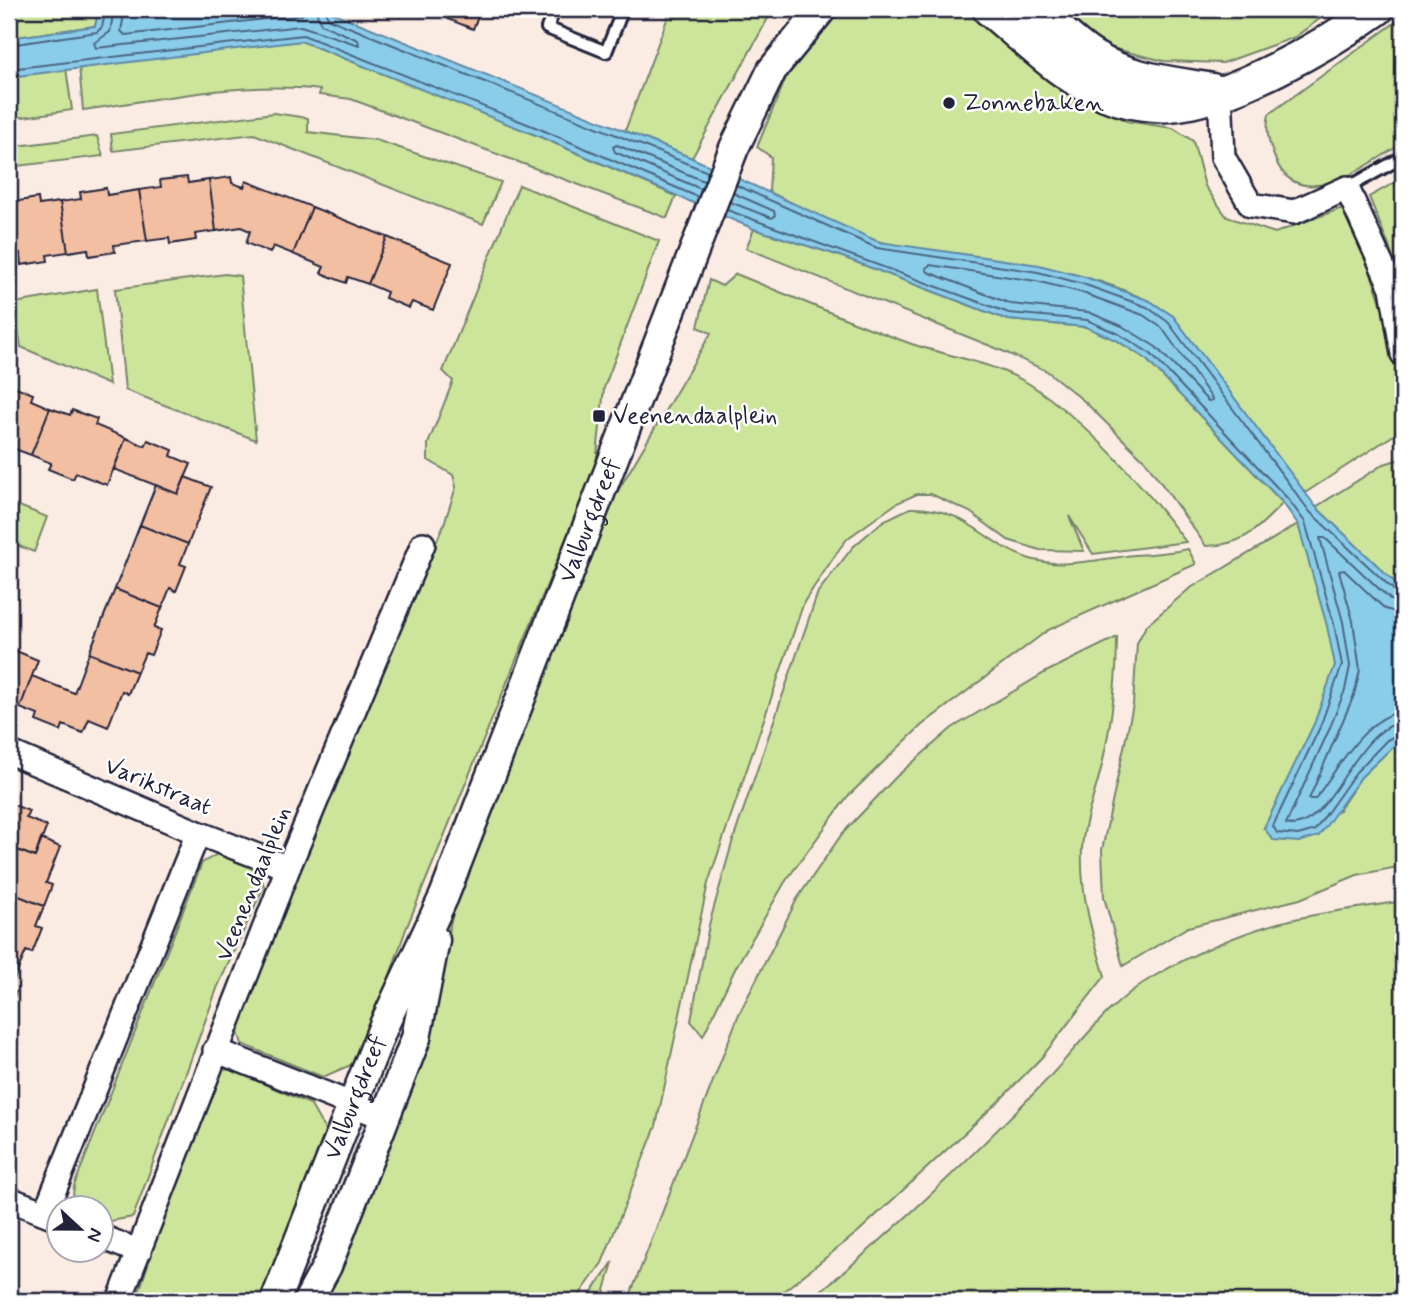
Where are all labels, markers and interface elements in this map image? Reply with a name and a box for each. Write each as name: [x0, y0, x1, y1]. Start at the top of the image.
place label: Zonnebaken: [963, 88, 1104, 119]
marker: Zonnebaken: [941, 95, 957, 111]
place label: Veenendaalplein: [613, 401, 777, 432]
marker: Veenendaalplein: [591, 408, 607, 424]
street label: Valburgdreef: [552, 454, 628, 587]
street label: Varikstraat: [100, 751, 216, 823]
street label: Veenendaalplein: [209, 802, 299, 966]
street label: Valburgdreef: [317, 1031, 394, 1164]
north arrow: [46, 1194, 116, 1264]
text: N: [80, 1224, 108, 1245]

